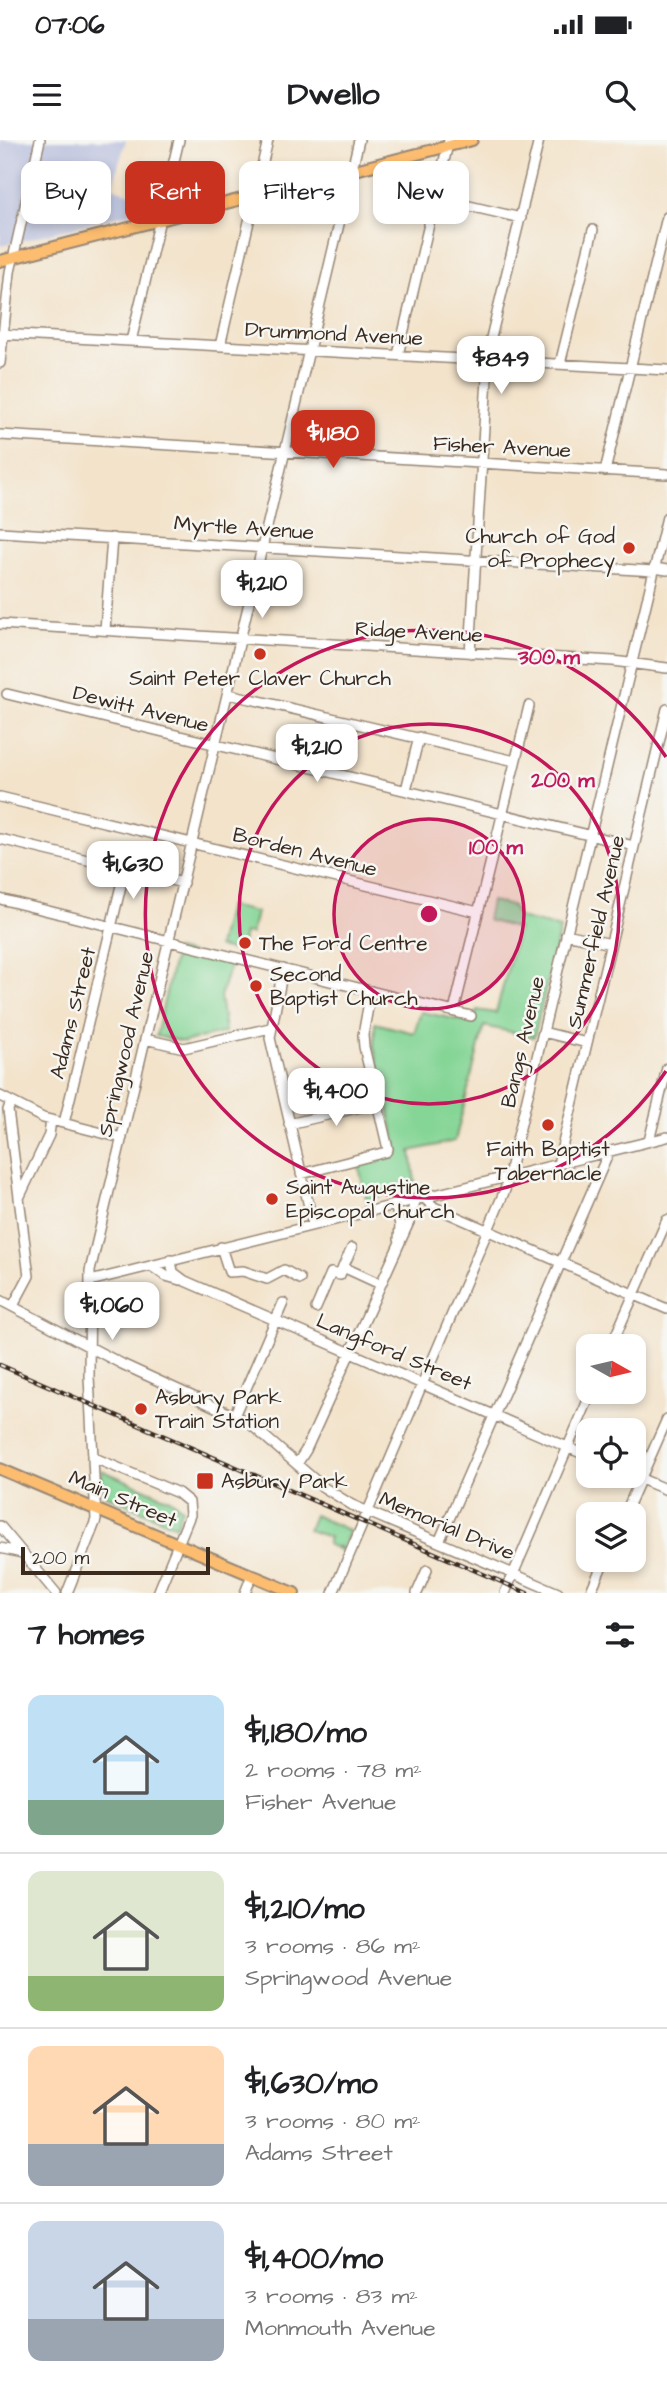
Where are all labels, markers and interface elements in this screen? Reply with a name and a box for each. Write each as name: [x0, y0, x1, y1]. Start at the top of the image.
text: 07:06: [35, 7, 104, 43]
text: Dwello: [288, 72, 380, 117]
icon: menu: [28, 76, 66, 114]
icon: search: [601, 76, 639, 114]
chip: Buy: [21, 161, 111, 224]
chip: Rent: [125, 161, 225, 224]
chip: Filters: [239, 161, 359, 224]
chip: New: [373, 161, 469, 224]
street label: Drummond Avenue: [244, 315, 424, 353]
pin: $849: [460, 336, 542, 396]
text: $849: [473, 343, 529, 375]
pin: $1,180: [276, 410, 390, 470]
text: $1,180: [307, 417, 359, 449]
street label: Fisher Avenue: [432, 429, 572, 465]
street label: Myrtle Avenue: [173, 509, 315, 549]
place label: Church of God of Prophecy: [466, 522, 615, 577]
marker: Church of God of Prophecy: [621, 540, 637, 556]
pin: $1,210: [205, 560, 319, 620]
text: $1,210: [237, 567, 287, 599]
street label: Ridge Avenue: [354, 614, 484, 652]
text: 300 m: [517, 643, 581, 672]
marker: Saint Peter Claver Church: [252, 646, 268, 662]
place label: Saint Peter Claver Church: [129, 664, 391, 693]
street label: Dewitt Avenue: [70, 678, 212, 740]
pin: $1,210: [260, 724, 374, 784]
text: $1,210: [292, 731, 342, 763]
text: 200 m: [530, 766, 595, 795]
street label: Borden Avenue: [230, 820, 380, 884]
text: 100 m: [469, 833, 524, 862]
street label: Summerfield Avenue: [560, 833, 632, 1031]
pin: $1,630: [76, 842, 190, 901]
text: $1,630: [103, 848, 163, 880]
centre of rings: [417, 902, 441, 926]
place label: The Ford Centre: [259, 929, 428, 958]
marker: The Ford Centre: [237, 935, 253, 951]
street label: Adams Street: [43, 944, 104, 1082]
street label: Springwood Avenue: [91, 949, 163, 1140]
place label: Second Baptist Church: [270, 960, 418, 1014]
street label: Bangs Avenue: [494, 973, 554, 1111]
marker: Second Baptist Church: [248, 978, 264, 994]
pin: $1,400: [279, 1068, 393, 1128]
text: $1,400: [304, 1075, 368, 1107]
marker: Faith Baptist Tabernacle: [540, 1117, 556, 1133]
place label: Faith Baptist Tabernacle: [486, 1135, 610, 1188]
place label: Saint Augustine Episcopal Church: [286, 1173, 455, 1227]
marker: Saint Augustine Episcopal Church: [264, 1191, 280, 1207]
pin: $1,060: [55, 1282, 169, 1342]
text: $1,060: [80, 1289, 144, 1321]
street label: Langford Street: [311, 1306, 477, 1400]
north arrow: [576, 1334, 646, 1404]
map controls: [576, 1334, 646, 1572]
place label: Asbury Park Train Station: [155, 1383, 282, 1436]
marker: Asbury Park Train Station: [133, 1401, 149, 1417]
button: locate: [576, 1418, 646, 1488]
street label: Main Street: [64, 1463, 182, 1535]
place label: Asbury Park: [221, 1467, 348, 1498]
marker: Asbury Park: [195, 1471, 215, 1491]
street label: Memorial Drive: [375, 1484, 519, 1568]
button: layers: [576, 1502, 646, 1572]
scale bar: [21, 1544, 210, 1576]
text: 200 m: [32, 1545, 89, 1572]
text: 7 homes: [28, 1614, 145, 1656]
icon: filters: [601, 1616, 639, 1654]
text: $1,180/mo: [245, 1712, 367, 1754]
icon: home: [84, 1723, 168, 1807]
text: 2 rooms · 78 m²: [245, 1754, 422, 1786]
text: Fisher Avenue: [245, 1786, 396, 1818]
text: $1,210/mo: [245, 1888, 365, 1930]
icon: home: [84, 1899, 168, 1983]
text: 3 rooms · 86 m²: [245, 1930, 421, 1962]
text: Springwood Avenue: [245, 1962, 452, 1994]
text: $1,630/mo: [245, 2063, 378, 2105]
icon: home: [84, 2074, 168, 2158]
text: 3 rooms · 80 m²: [245, 2105, 421, 2137]
text: Adams Street: [245, 2137, 393, 2169]
text: $1,400/mo: [245, 2238, 383, 2280]
icon: home: [84, 2249, 168, 2333]
text: 3 rooms · 83 m²: [245, 2280, 418, 2312]
text: Monmouth Avenue: [245, 2312, 436, 2344]

